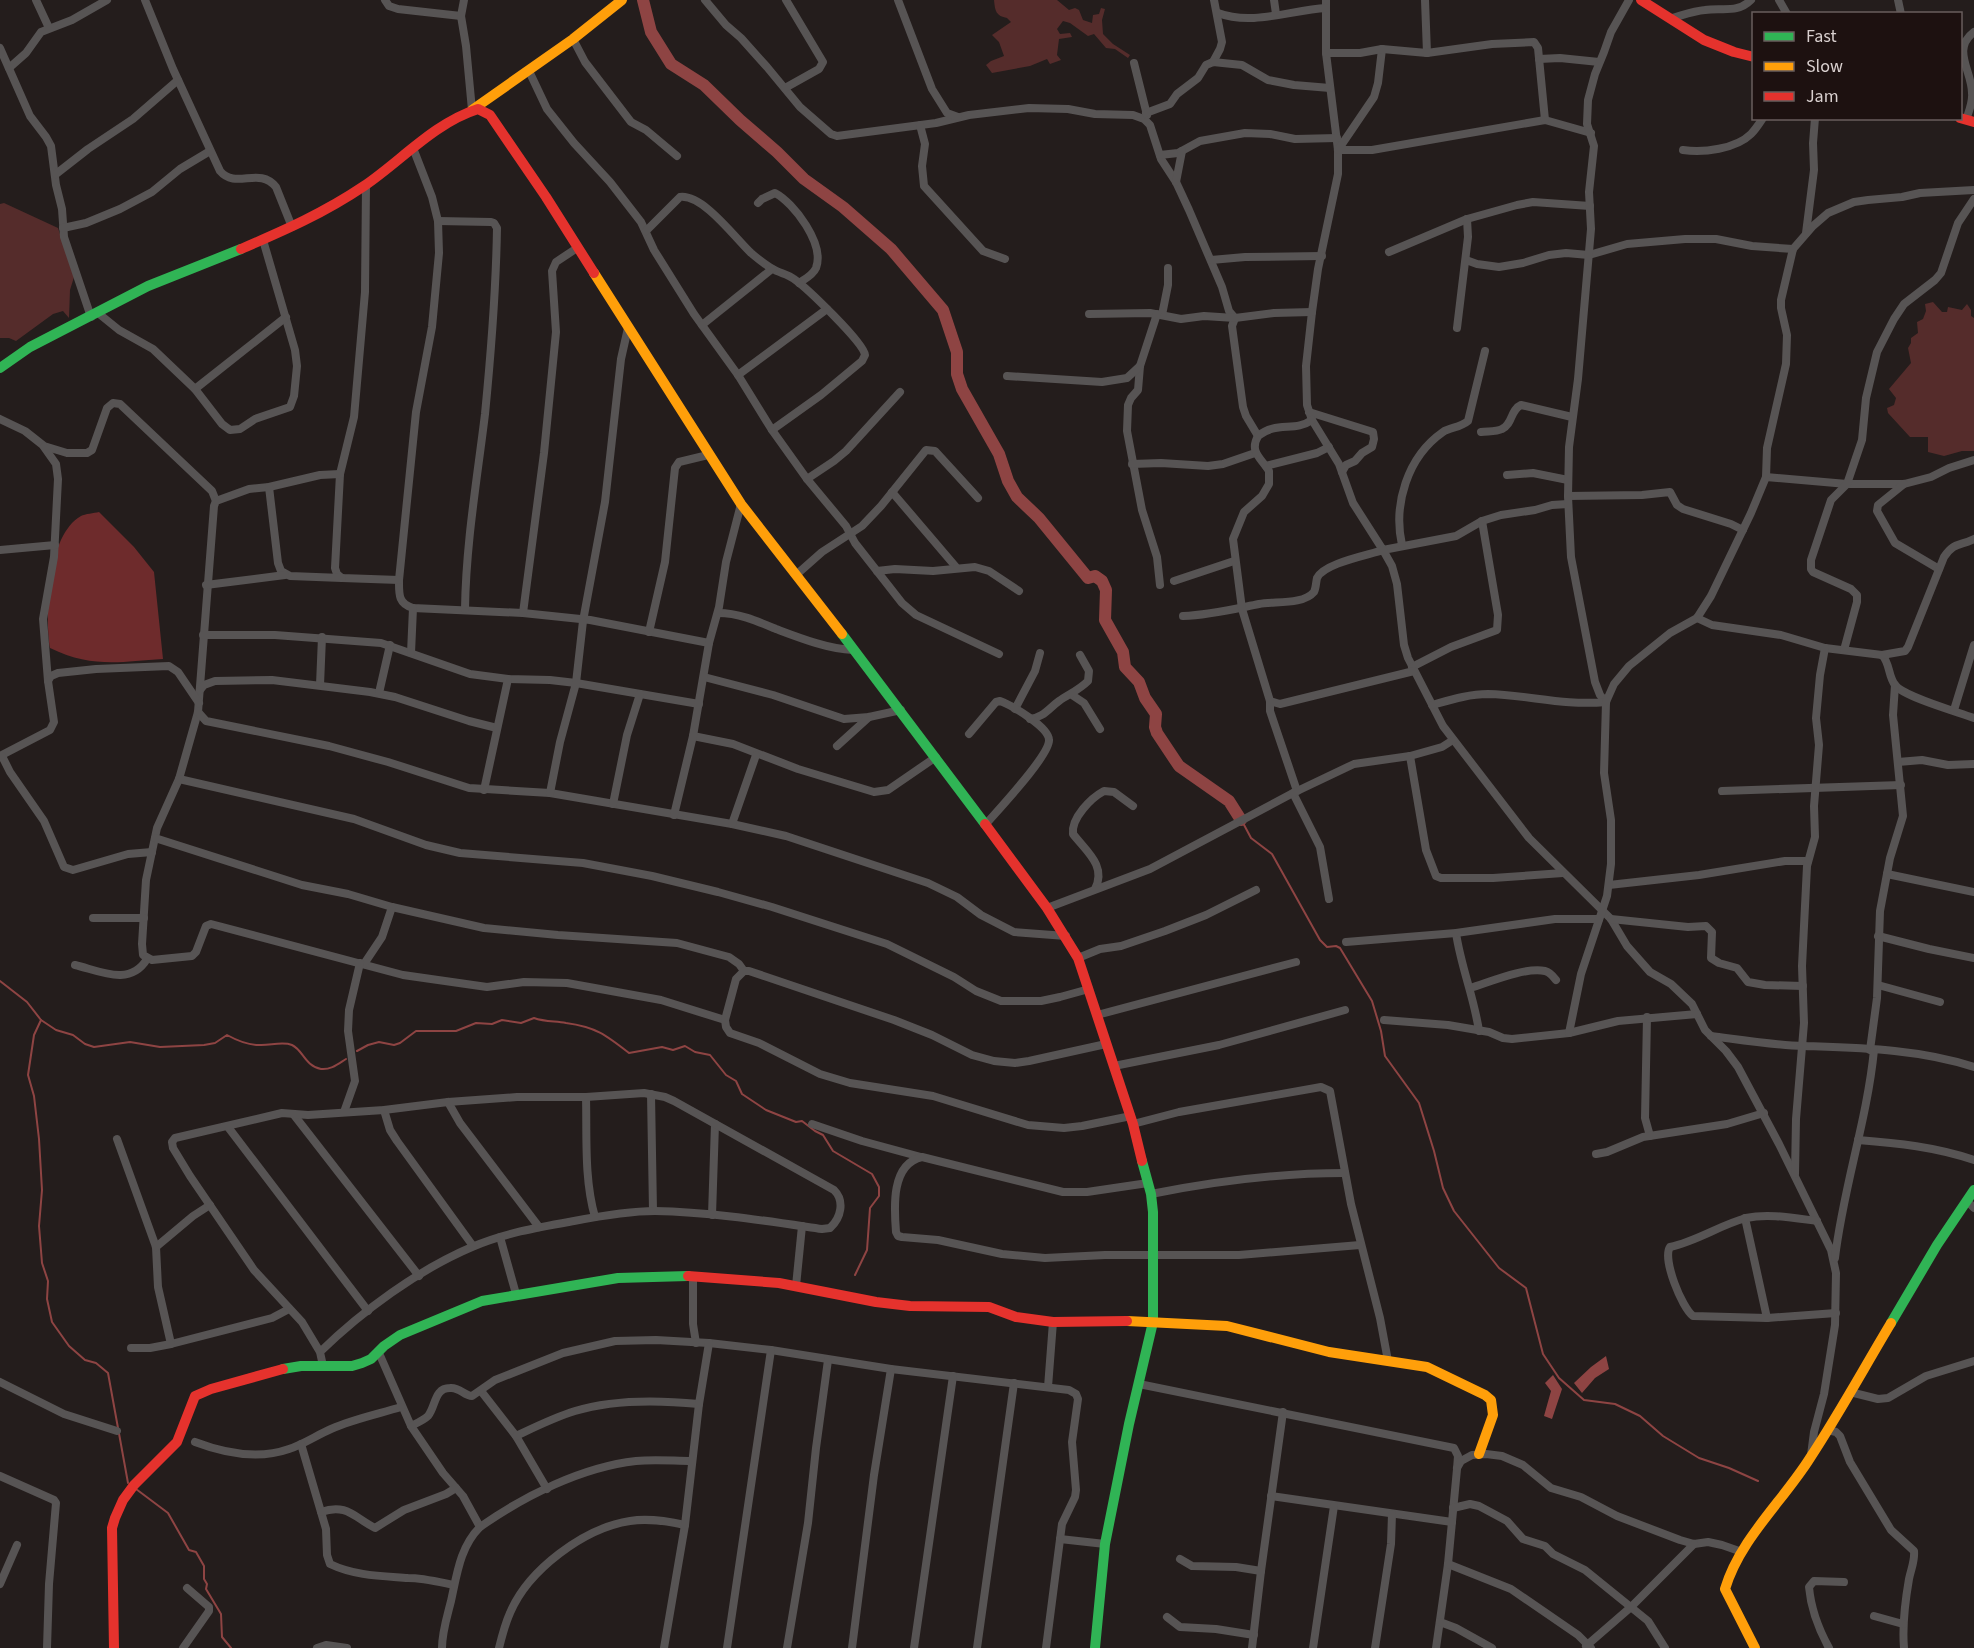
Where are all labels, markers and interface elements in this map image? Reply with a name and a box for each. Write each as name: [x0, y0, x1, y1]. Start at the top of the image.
legend: [1752, 12, 1962, 120]
text: Fast: [1806, 24, 1837, 49]
text: Slow: [1806, 54, 1843, 79]
text: Jam: [1806, 84, 1839, 109]

